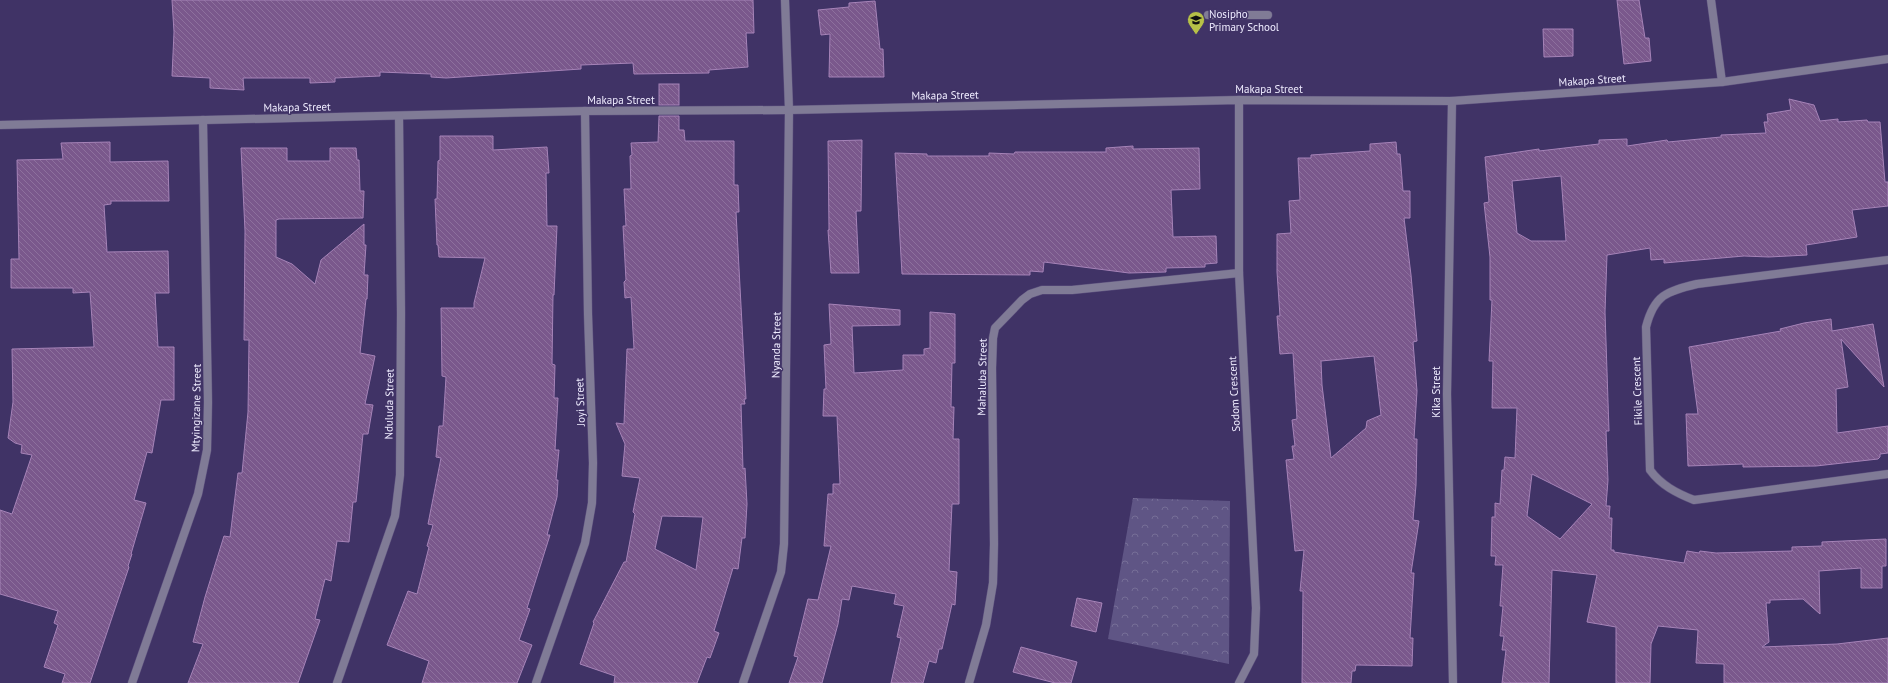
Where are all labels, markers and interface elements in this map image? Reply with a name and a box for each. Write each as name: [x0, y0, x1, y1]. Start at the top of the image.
place label: Nosipho Primary School: [1209, 7, 1280, 34]
school or university icon: Nosipho Primary School: [1186, 10, 1206, 35]
street label: Makapa Street: [1558, 71, 1626, 89]
street label: Makapa Street: [1235, 82, 1303, 96]
street label: Makapa Street: [911, 87, 979, 103]
street label: Makapa Street: [587, 93, 655, 107]
street label: Makapa Street: [263, 99, 331, 115]
street label: Nyanda Street: [768, 311, 784, 378]
street label: Mahaluba Street: [974, 338, 990, 416]
street label: Sodom Crescent: [1225, 356, 1243, 432]
street label: Fikile Crescent: [1629, 356, 1645, 426]
street label: Mtyingizane Street: [188, 363, 204, 452]
street label: Kika Street: [1429, 366, 1443, 418]
street label: Nduluda Street: [381, 368, 397, 440]
street label: Joyi Street: [572, 377, 588, 427]

